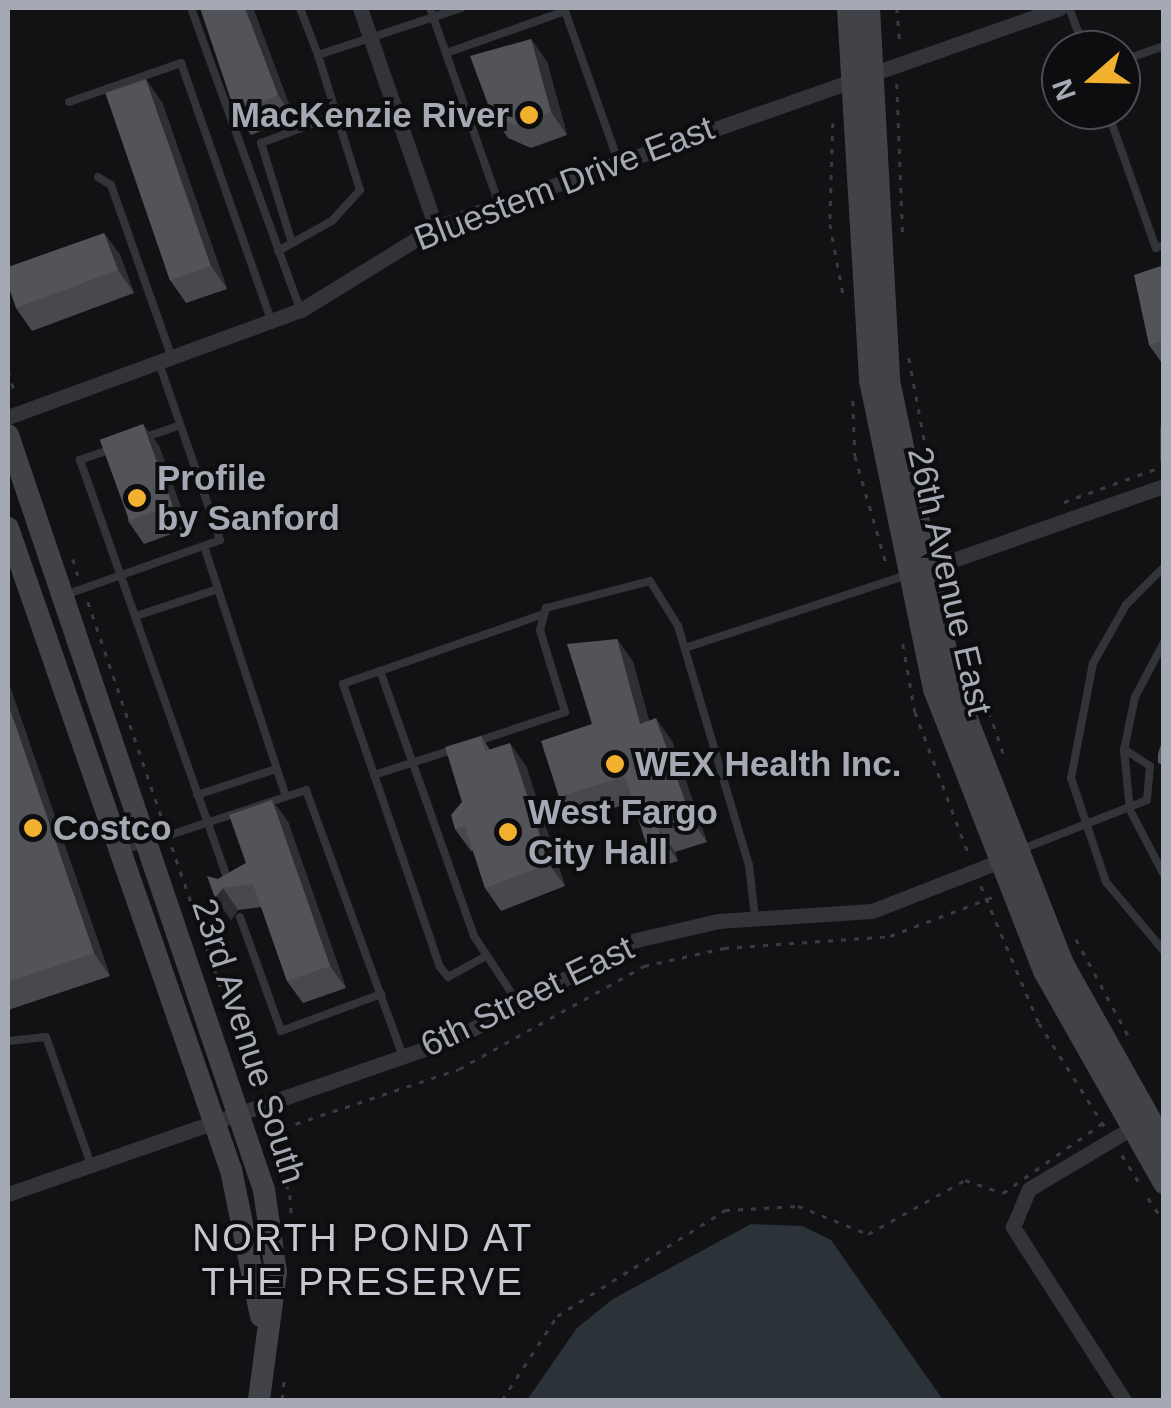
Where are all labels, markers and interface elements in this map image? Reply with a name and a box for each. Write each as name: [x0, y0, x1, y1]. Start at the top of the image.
north arrow: [1041, 30, 1141, 130]
text: N: [1046, 75, 1082, 105]
place label: MacKenzie River: [231, 94, 509, 136]
marker: MacKenzie River: [518, 104, 540, 126]
street label: Bluestem Drive East: [408, 107, 720, 259]
street label: 26th Avenue East: [899, 442, 1001, 720]
place label: Profile by Sanford: [157, 457, 340, 539]
marker: Profile by Sanford: [126, 487, 148, 509]
place label: WEX Health Inc.: [635, 743, 901, 785]
marker: WEX Health Inc.: [604, 753, 626, 775]
place label: West Fargo City Hall: [528, 791, 718, 873]
place label: Costco: [53, 807, 172, 849]
marker: Costco: [22, 817, 44, 839]
marker: West Fargo City Hall: [497, 821, 519, 843]
street label: 23rd Avenue South: [183, 892, 315, 1190]
street label: 6th Street East: [414, 926, 640, 1066]
district label: NORTH POND AT THE PRESERVE: [191, 1216, 535, 1306]

